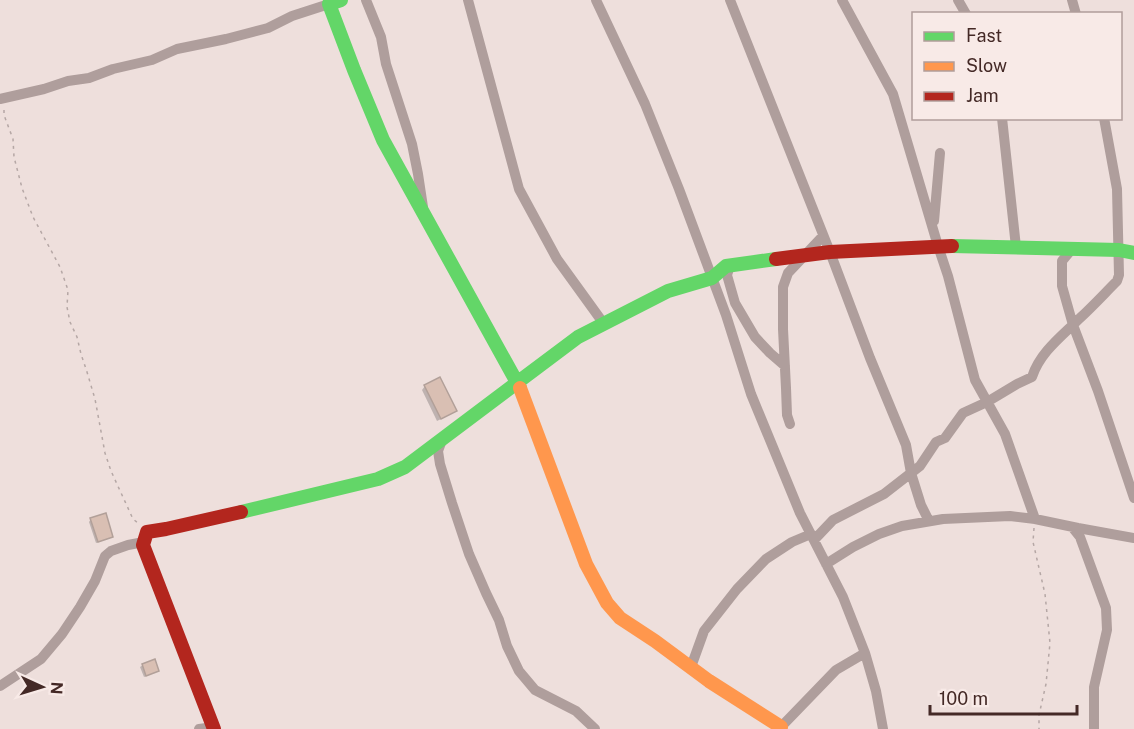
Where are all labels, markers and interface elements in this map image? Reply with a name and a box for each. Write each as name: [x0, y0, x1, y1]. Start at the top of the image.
legend: [912, 12, 1122, 120]
text: Fast: [966, 25, 1002, 46]
text: Slow: [966, 55, 1007, 76]
text: Jam: [966, 85, 999, 106]
north arrow: [12, 657, 72, 717]
scale bar: [930, 678, 1077, 716]
text: N: [47, 681, 66, 695]
text: 100 m: [939, 688, 988, 709]

